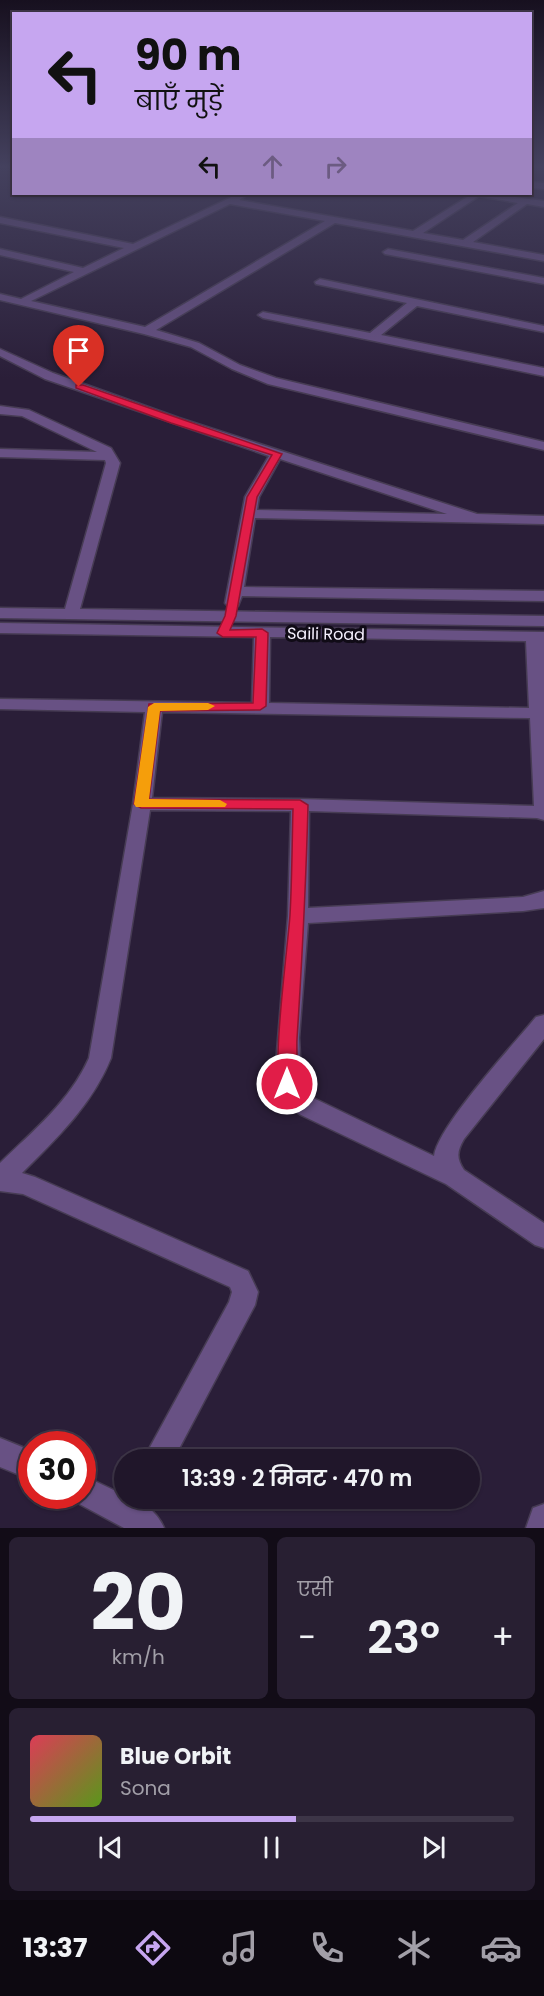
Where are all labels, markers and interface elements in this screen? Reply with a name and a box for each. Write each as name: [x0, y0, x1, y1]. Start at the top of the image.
text: 90 m: [135, 26, 242, 85]
icon: left: [36, 36, 114, 114]
text: बाएँ मुड़ें: [135, 82, 223, 119]
icon: left: [193, 150, 226, 183]
icon: ahead: [256, 150, 289, 183]
icon: right: [319, 150, 352, 183]
pin: [53, 325, 104, 387]
icon: arrive: [62, 334, 95, 367]
street label: Saili Road: [287, 622, 365, 646]
position arrow: [255, 1052, 319, 1116]
speed limit sign: 30: [18, 1431, 96, 1509]
text: 13:39 · 2 मिनट · 470 m: [182, 1463, 412, 1494]
text: 20: [91, 1548, 186, 1657]
text: एसी: [298, 1575, 333, 1603]
text: 23°: [367, 1606, 440, 1669]
text: −: [298, 1614, 316, 1661]
text: +: [491, 1614, 514, 1661]
text: km/h: [112, 1643, 165, 1671]
text: Blue Orbit: [120, 1741, 231, 1772]
text: Sona: [120, 1774, 171, 1802]
icon: previous: [94, 1831, 127, 1864]
icon: pause: [255, 1831, 288, 1864]
icon: next: [417, 1831, 450, 1864]
icon: directions: [132, 1927, 174, 1969]
icon: music: [219, 1927, 261, 1969]
icon: phone: [306, 1927, 348, 1969]
icon: climate: [393, 1927, 435, 1969]
icon: car: [480, 1927, 522, 1969]
text: 13:37: [22, 1929, 87, 1966]

